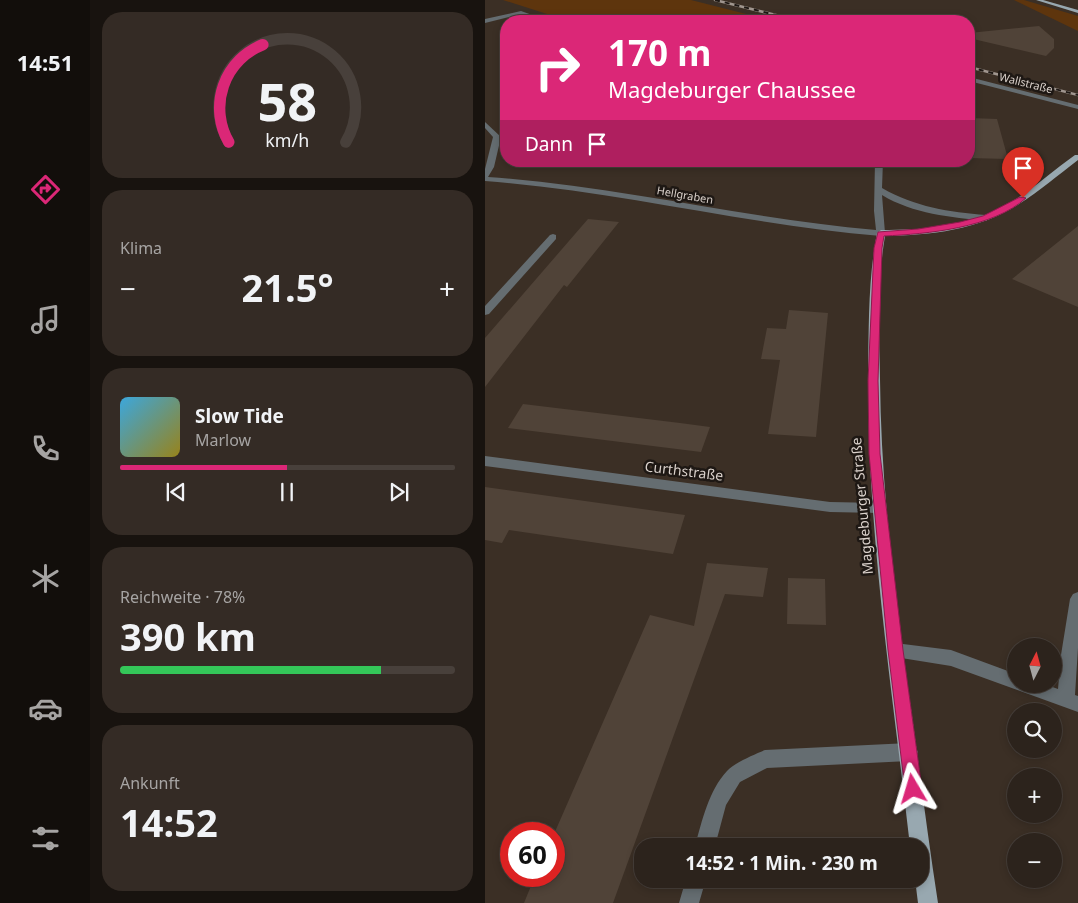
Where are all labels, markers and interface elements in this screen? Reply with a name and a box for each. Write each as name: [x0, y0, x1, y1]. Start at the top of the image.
text: 170 m: [608, 29, 711, 76]
icon: right: [525, 35, 590, 100]
text: 14:51: [17, 47, 73, 77]
text: 58: [258, 65, 317, 136]
street label: Wallstraße: [998, 69, 1054, 96]
text: Magdeburger Chaussee: [608, 74, 856, 104]
text: km/h: [266, 128, 309, 152]
icon: arrive: [583, 130, 611, 158]
text: Dann: [525, 131, 573, 157]
pin: [1002, 147, 1044, 198]
icon: arrive: [1009, 154, 1037, 182]
icon: directions: [28, 172, 63, 207]
street label: Hellgraben: [656, 182, 714, 207]
text: Klima: [120, 237, 162, 259]
text: 21.5°: [242, 261, 334, 313]
text: −: [120, 269, 136, 307]
text: +: [439, 269, 455, 307]
icon: music: [28, 302, 63, 337]
text: Slow Tide: [195, 403, 284, 429]
text: Marlow: [195, 429, 251, 451]
icon: phone: [28, 431, 63, 466]
street label: Magdeburger Straße: [846, 437, 877, 575]
street label: Curthstraße: [644, 456, 724, 485]
icon: previous: [162, 478, 190, 506]
icon: pause: [273, 478, 301, 506]
icon: next: [385, 478, 413, 506]
icon: climate: [28, 561, 63, 596]
text: Reichweite · 78%: [120, 586, 245, 608]
text: 390 km: [120, 610, 256, 662]
north arrow: [1007, 638, 1063, 692]
map controls: [1007, 638, 1062, 888]
icon: car: [28, 691, 63, 726]
button: search: [1007, 703, 1062, 758]
position arrow: [886, 762, 938, 814]
button: +: [1007, 768, 1062, 823]
text: Ankunft: [120, 772, 180, 794]
text: 14:52: [120, 796, 218, 848]
icon: filters: [28, 821, 63, 856]
speed limit sign: 60: [500, 822, 565, 887]
button: −: [1007, 833, 1062, 888]
text: 14:52 · 1 Min. · 230 m: [685, 850, 878, 876]

